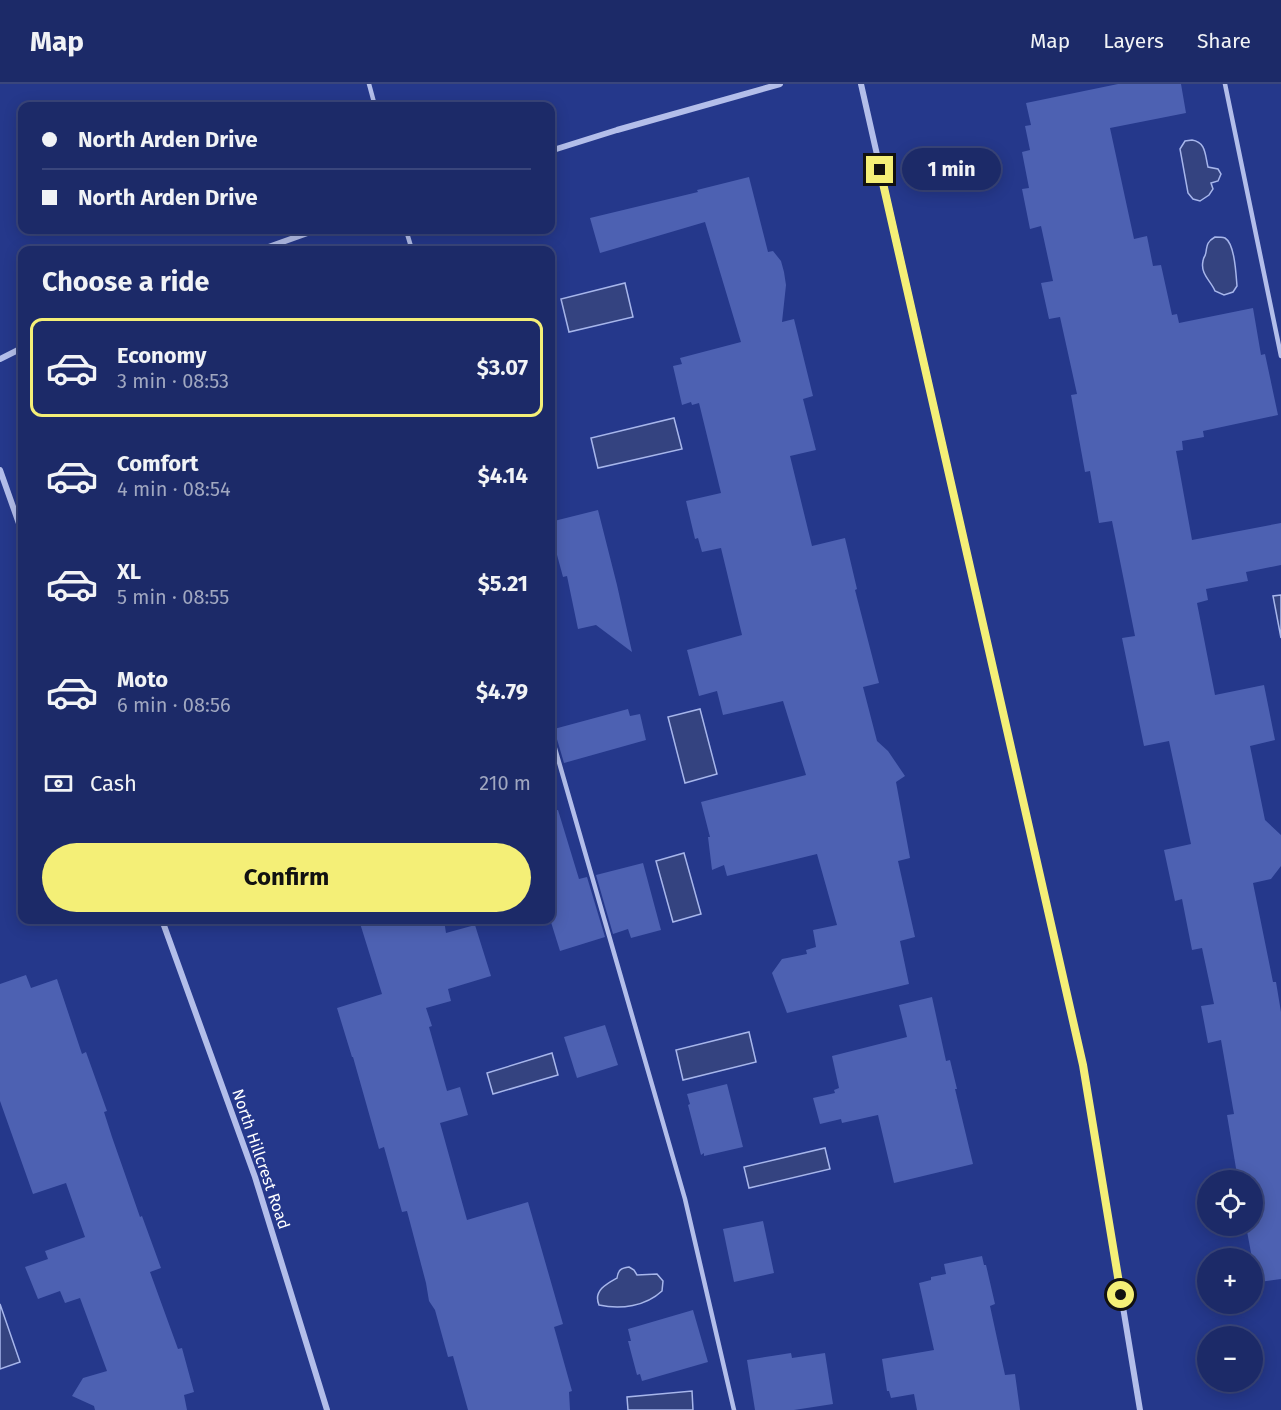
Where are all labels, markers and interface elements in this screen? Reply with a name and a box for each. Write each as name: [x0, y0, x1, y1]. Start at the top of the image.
text: Map: [30, 25, 84, 58]
text: Map: [1030, 28, 1070, 54]
text: Layers: [1103, 28, 1164, 54]
text: Share: [1197, 28, 1251, 54]
text: North Arden Drive: [78, 126, 258, 153]
callout: 1 min: [901, 149, 1000, 191]
route end: [866, 156, 893, 183]
text: 1 min: [927, 157, 976, 181]
text: North Arden Drive: [78, 184, 258, 211]
text: Choose a ride: [42, 266, 209, 298]
icon: car: [45, 341, 99, 395]
text: Economy: [117, 342, 206, 369]
text: $3.07: [477, 354, 528, 381]
text: 3 min · 08:53: [117, 369, 229, 393]
icon: car: [45, 449, 99, 503]
text: Comfort: [117, 450, 198, 477]
text: $4.14: [478, 462, 528, 489]
text: 4 min · 08:54: [117, 477, 231, 501]
icon: car: [45, 557, 99, 611]
text: XL: [117, 558, 141, 585]
text: $5.21: [478, 570, 528, 597]
text: 5 min · 08:55: [117, 585, 229, 609]
icon: car: [45, 665, 99, 719]
text: Moto: [117, 666, 168, 693]
text: $4.79: [476, 678, 528, 705]
text: 6 min · 08:56: [117, 693, 231, 717]
icon: cash: [42, 767, 75, 800]
text: Cash: [90, 770, 137, 797]
text: 210 m: [479, 771, 531, 795]
button: Confirm: [42, 843, 531, 912]
street label: North Hillcrest Road: [228, 1086, 294, 1232]
map controls: [1197, 1170, 1263, 1392]
button: locate: [1197, 1170, 1263, 1236]
button: +: [1197, 1248, 1263, 1314]
route start: [1107, 1281, 1134, 1308]
button: −: [1197, 1326, 1263, 1392]

